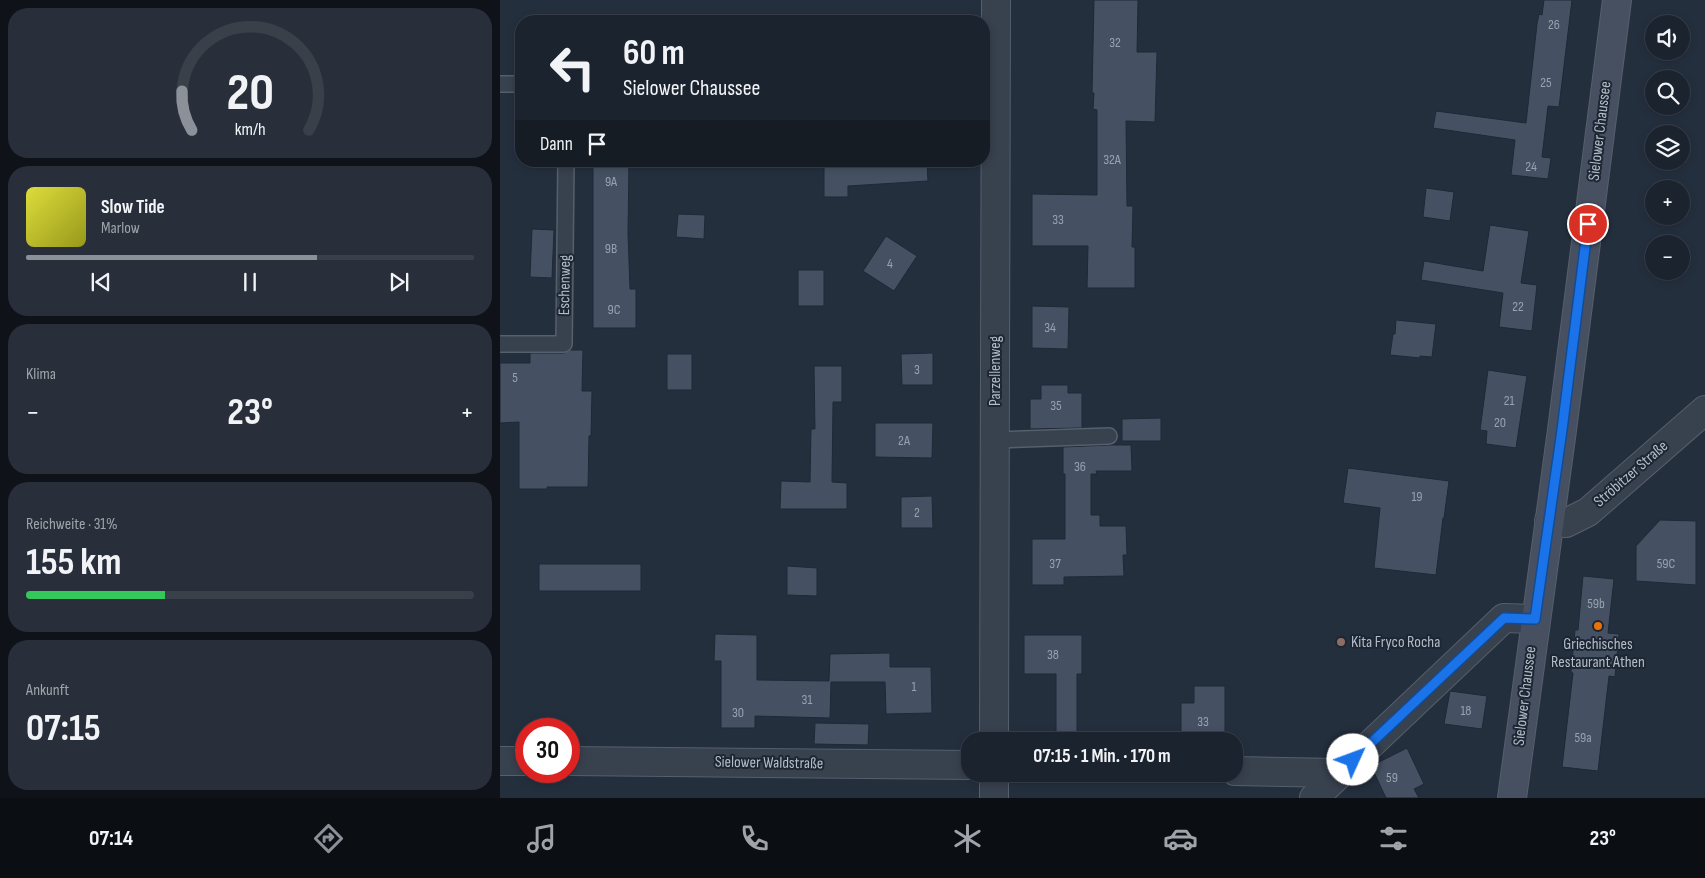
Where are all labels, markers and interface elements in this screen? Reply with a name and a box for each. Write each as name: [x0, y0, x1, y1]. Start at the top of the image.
map controls: [1645, 15, 1690, 280]
button: sound: [1645, 15, 1690, 60]
house number: 26: [1548, 16, 1560, 33]
text: 60 m: [623, 32, 685, 75]
house number: 32: [1109, 34, 1121, 51]
icon: left: [540, 35, 605, 100]
text: 20: [226, 62, 274, 125]
button: search: [1645, 70, 1690, 115]
house number: 25: [1540, 74, 1552, 91]
text: Sielower Chaussee: [623, 75, 760, 102]
street label: Sielower Chaussee: [1584, 80, 1616, 182]
text: km/h: [235, 119, 265, 140]
button: layers: [1645, 125, 1690, 170]
icon: arrive: [583, 130, 611, 158]
text: Dann: [540, 133, 573, 156]
house number: 32A: [1103, 151, 1122, 168]
house number: 24: [1525, 158, 1537, 175]
house number: 9A: [605, 173, 618, 190]
button: +: [1645, 180, 1690, 225]
text: Slow Tide: [101, 196, 165, 219]
pin: [1567, 203, 1609, 245]
icon: arrive: [1574, 210, 1602, 238]
house number: 33: [1052, 211, 1064, 228]
text: Marlow: [101, 219, 140, 238]
button: −: [1645, 235, 1690, 280]
house number: 9B: [605, 240, 617, 257]
street label: Eschenweg: [555, 255, 575, 315]
house number: 4: [887, 255, 893, 272]
icon: previous: [87, 268, 115, 296]
icon: pause: [236, 268, 264, 296]
icon: next: [385, 268, 413, 296]
house number: 22: [1512, 298, 1524, 315]
house number: 9C: [608, 301, 621, 318]
house number: 34: [1044, 319, 1056, 336]
street label: Parzellenweg: [986, 336, 1005, 406]
house number: 3: [914, 361, 920, 378]
text: Klima: [26, 365, 56, 384]
house number: 5: [512, 369, 518, 386]
text: 23°: [227, 390, 273, 435]
house number: 21: [1504, 392, 1514, 409]
text: −: [26, 396, 40, 429]
text: +: [460, 396, 474, 429]
house number: 35: [1050, 397, 1062, 414]
house number: 20: [1494, 414, 1506, 431]
house number: 2A: [898, 432, 911, 449]
street label: Ströbitzer Straße: [1590, 437, 1672, 511]
house number: 36: [1074, 458, 1086, 475]
house number: 19: [1411, 488, 1423, 505]
house number: 2: [914, 504, 920, 521]
text: Reichweite · 31%: [26, 515, 118, 534]
text: 155 km: [26, 540, 122, 585]
house number: 37: [1049, 555, 1061, 572]
house number: 59C: [1657, 555, 1676, 572]
house number: 59b: [1587, 595, 1605, 612]
marker: Griechisches Restaurant Athen: [1592, 620, 1604, 632]
place label: Kita Fryco Rocha: [1351, 633, 1440, 652]
place label: Griechisches Restaurant Athen: [1551, 635, 1645, 672]
marker: Kita Fryco Rocha: [1335, 636, 1347, 648]
street label: Sielower Chaussee: [1509, 645, 1541, 747]
house number: 38: [1047, 646, 1059, 663]
house number: 1: [912, 678, 917, 695]
text: Ankunft: [26, 681, 69, 700]
house number: 31: [802, 691, 812, 708]
house number: 18: [1460, 702, 1472, 719]
house number: 30: [732, 704, 744, 721]
text: 07:15: [26, 706, 101, 751]
house number: 33: [1197, 713, 1209, 730]
speed limit sign: 30: [515, 718, 580, 783]
house number: 59a: [1574, 729, 1592, 746]
position arrow: [1326, 733, 1378, 785]
text: 07:15 · 1 Min. · 170 m: [1033, 745, 1171, 768]
street label: Sielower Waldstraße: [715, 753, 823, 773]
house number: 59: [1386, 769, 1398, 786]
icon: directions: [311, 821, 346, 856]
icon: music: [524, 821, 559, 856]
icon: phone: [737, 821, 772, 856]
icon: climate: [950, 821, 985, 856]
icon: car: [1163, 821, 1198, 856]
icon: filters: [1376, 821, 1411, 856]
text: 07:14: [89, 825, 133, 852]
text: 23°: [1589, 825, 1616, 852]

